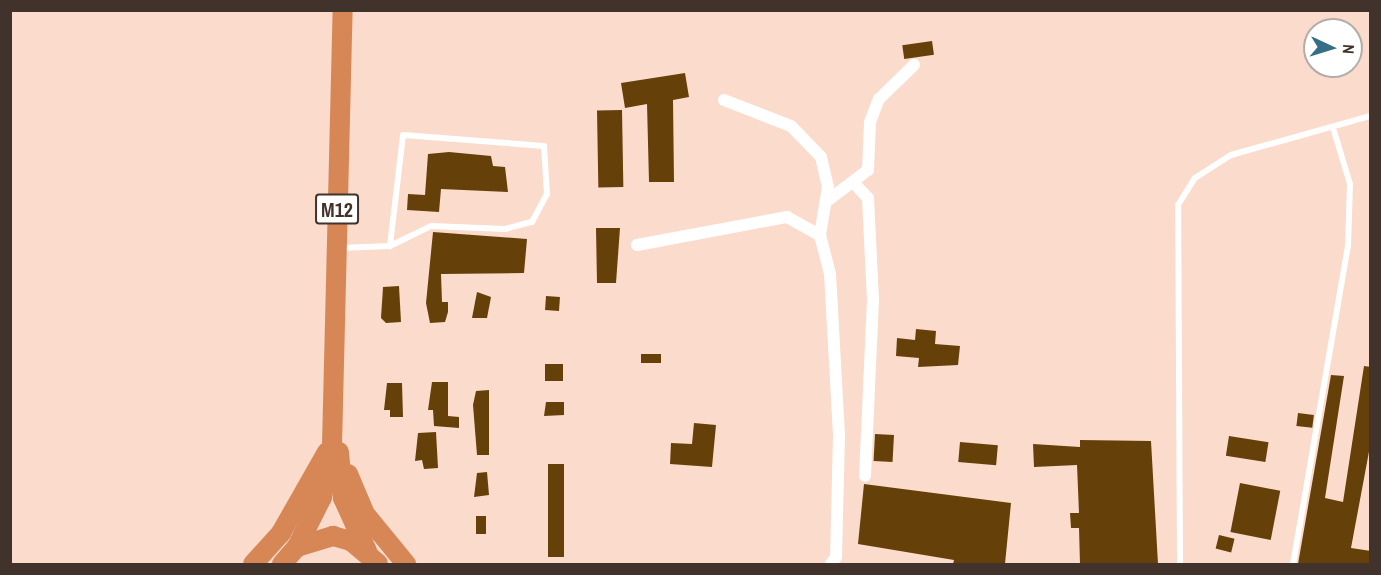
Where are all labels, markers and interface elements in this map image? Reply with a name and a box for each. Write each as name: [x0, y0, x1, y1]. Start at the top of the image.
north arrow: [1303, 18, 1363, 78]
text: N: [1338, 44, 1360, 55]
road number: M12: [314, 192, 360, 226]

